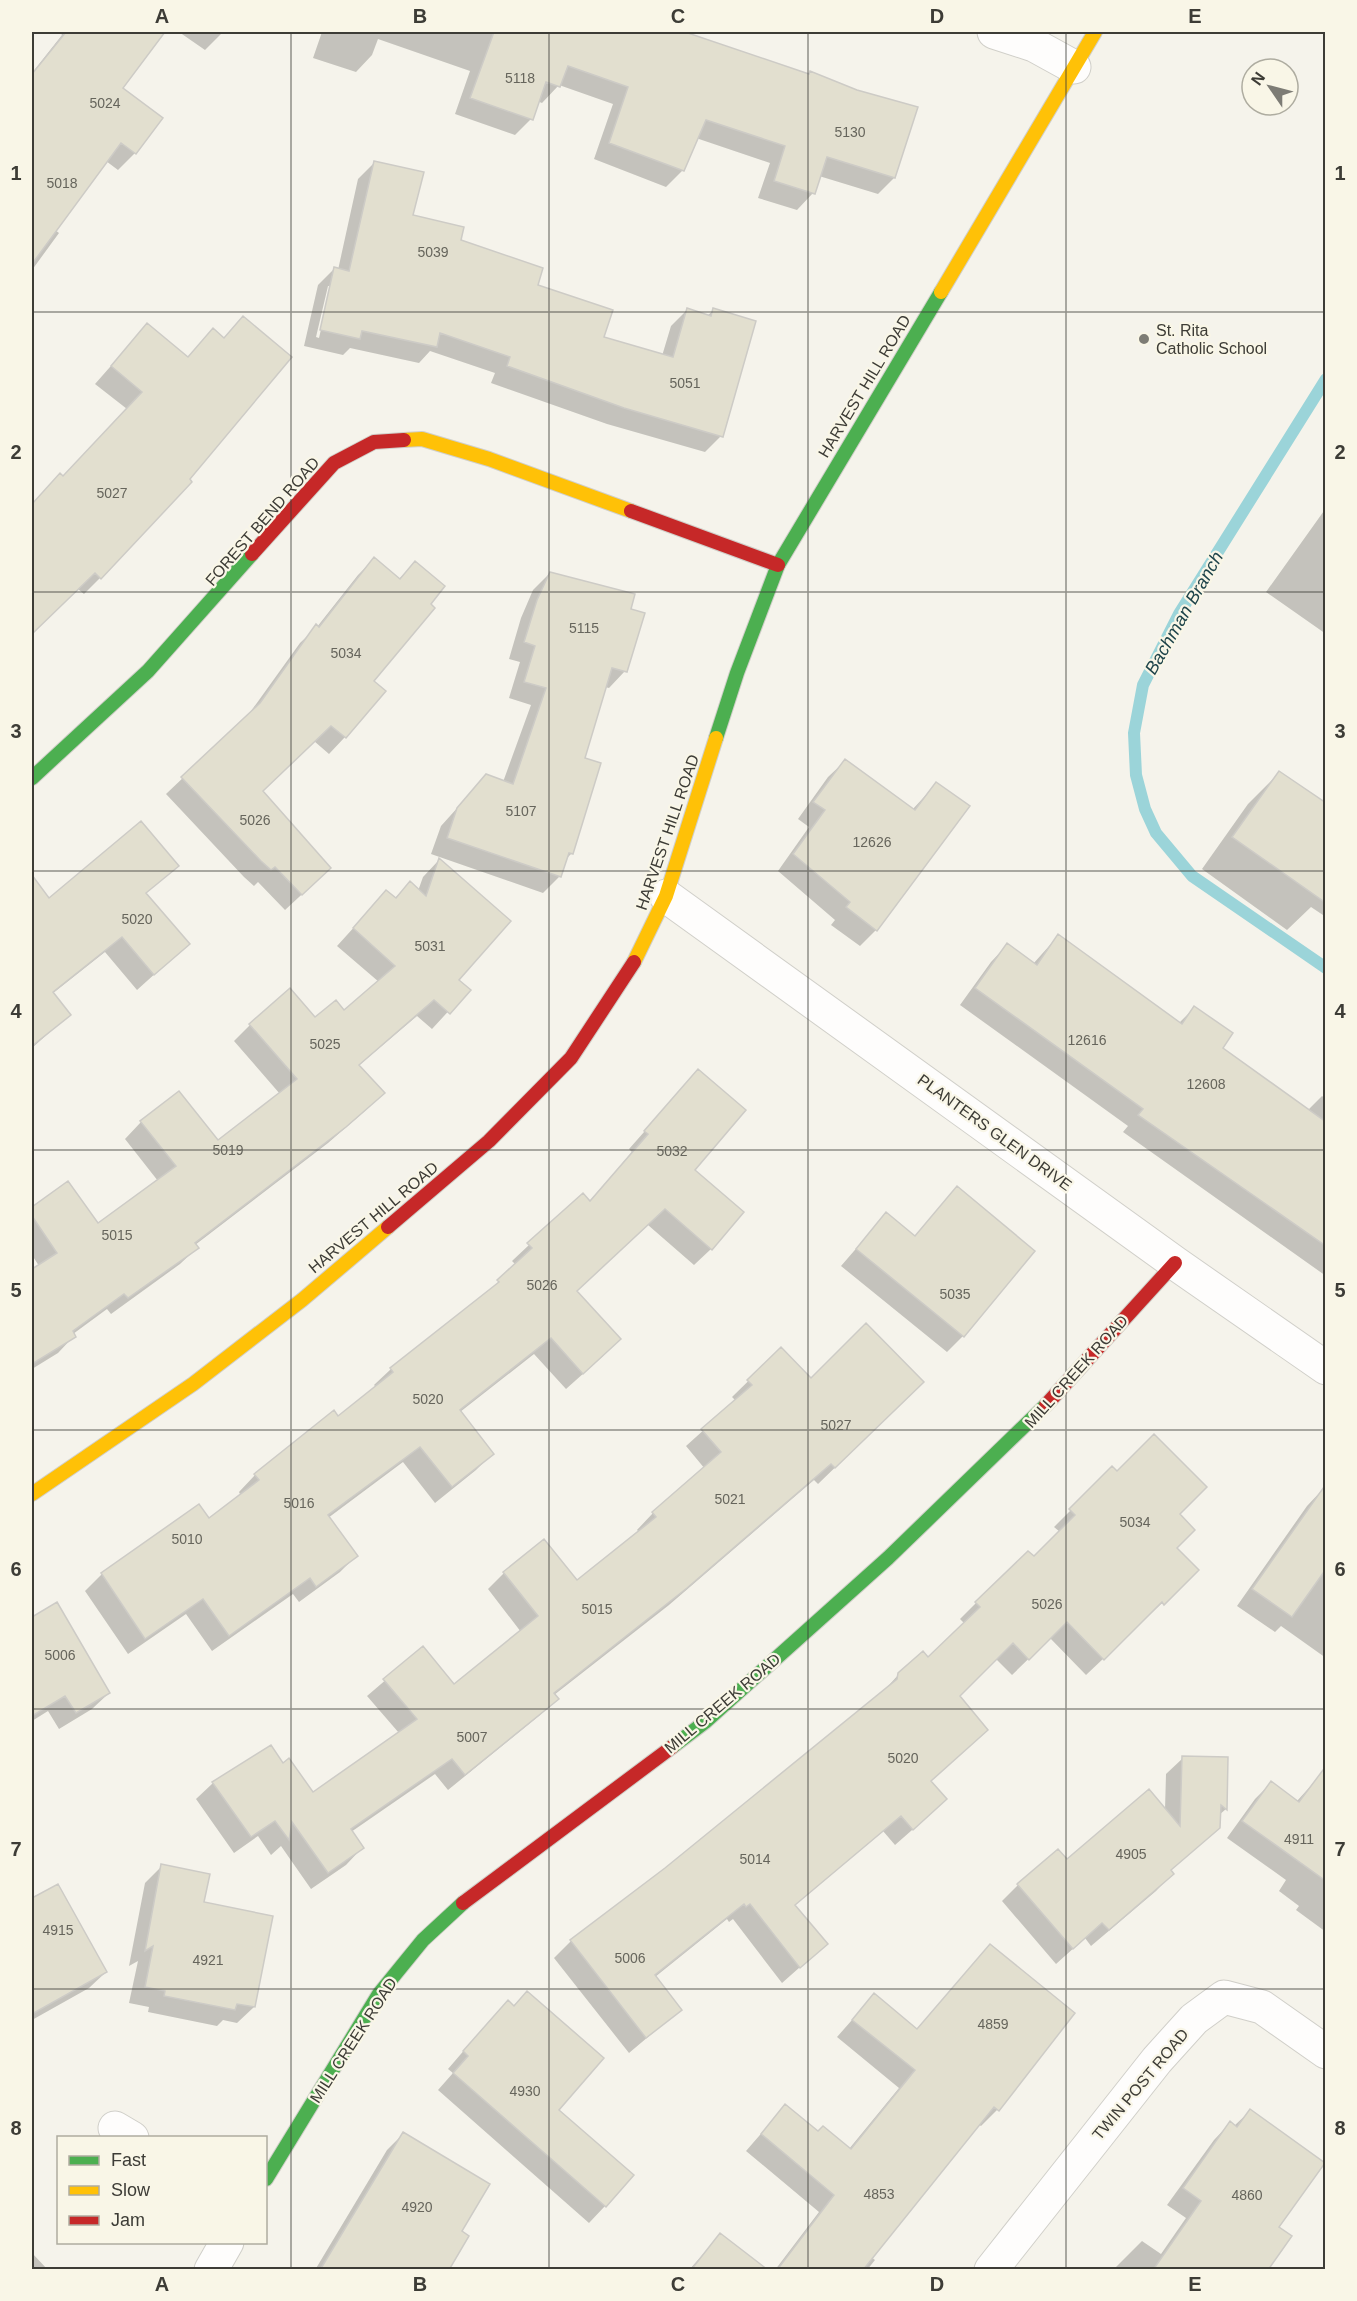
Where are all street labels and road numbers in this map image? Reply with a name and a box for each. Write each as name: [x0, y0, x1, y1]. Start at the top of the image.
street label: HARVEST HILL ROAD: [815, 312, 914, 461]
street label: FOREST BEND ROAD: [202, 454, 323, 589]
street label: HARVEST HILL ROAD: [633, 752, 702, 912]
street label: PLANTERS GLEN DRIVE: [915, 1071, 1075, 1194]
street label: HARVEST HILL ROAD: [305, 1158, 441, 1276]
street label: MILL CREEK ROAD: [1021, 1312, 1131, 1431]
street label: MILL CREEK ROAD: [661, 1650, 783, 1757]
street label: MILL CREEK ROAD: [307, 1975, 400, 2106]
street label: TWIN POST ROAD: [1089, 2026, 1192, 2143]

